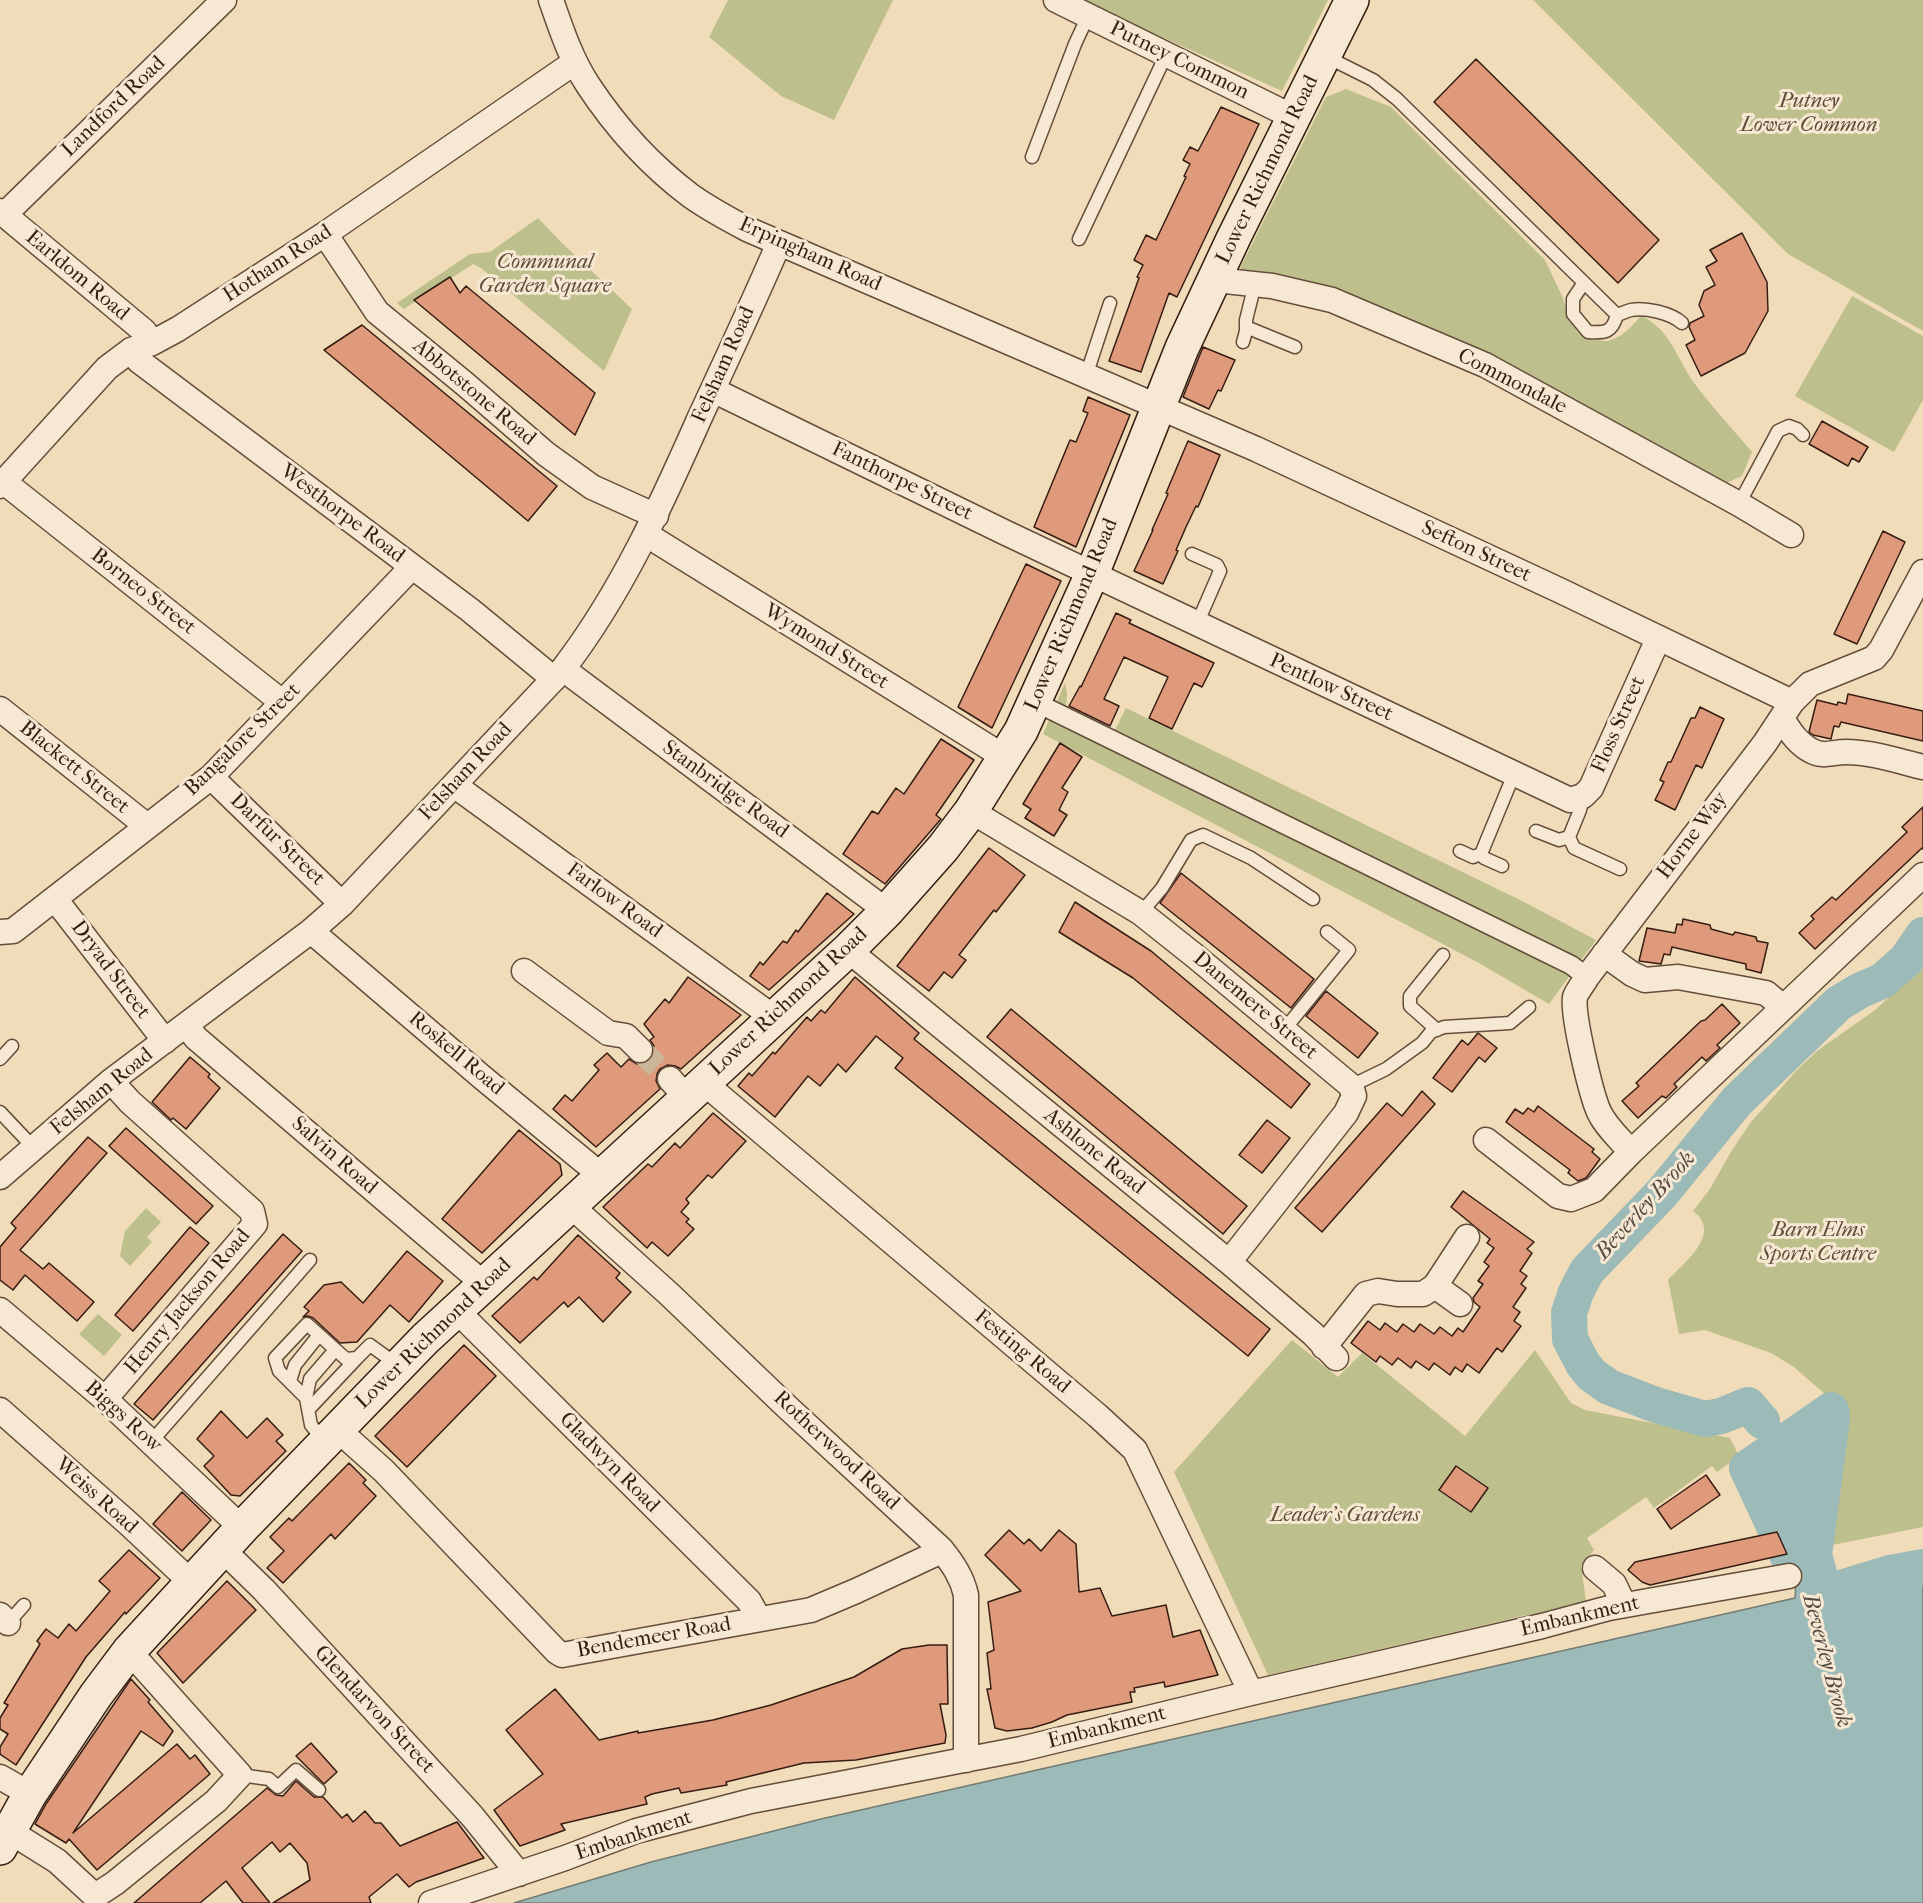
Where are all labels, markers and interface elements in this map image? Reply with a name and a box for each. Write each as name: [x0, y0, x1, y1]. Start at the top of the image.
street label: Putney Common: [1105, 16, 1253, 106]
street label: Landford Road: [57, 51, 171, 163]
street label: Lower Richmond Road: [1211, 71, 1325, 269]
park label: Putney Lower Common: [1741, 89, 1877, 139]
street label: Erpingham Road: [735, 212, 885, 298]
street label: Hotham Road: [219, 220, 337, 308]
street label: Earldom Road: [20, 225, 134, 327]
park label: Communal Garden Square: [479, 250, 611, 300]
street label: Felsham Road: [687, 303, 761, 427]
street label: Abbotstone Road: [407, 334, 541, 452]
street label: Commondale: [1453, 344, 1571, 420]
street label: Fanthorpe Street: [827, 437, 977, 527]
street label: Westhorpe Road: [275, 459, 409, 569]
street label: Lower Richmond Road: [1020, 515, 1124, 715]
street label: Sefton Street: [1417, 516, 1535, 588]
street label: Borneo Street: [86, 543, 200, 641]
street label: Wymond Street: [759, 599, 893, 695]
street label: Pentlow Street: [1265, 648, 1397, 728]
street label: Floss Street: [1587, 673, 1651, 777]
street label: Bangalore Street: [180, 678, 306, 802]
street label: Blackett Street: [14, 716, 134, 820]
street label: Felsham Road: [414, 718, 518, 826]
street label: Stanbridge Road: [657, 736, 793, 844]
street label: Horne Way: [1652, 787, 1734, 885]
street label: Darfur Street: [224, 788, 330, 892]
street label: Farlow Road: [561, 858, 667, 944]
street label: Dryad Street: [65, 916, 155, 1024]
street label: Lower Richmond Road: [705, 922, 873, 1082]
street label: Danemere Street: [1187, 947, 1323, 1065]
street label: Roskell Road: [403, 1007, 509, 1101]
street label: Felsham Road: [45, 1043, 159, 1141]
street label: Ashlone Road: [1038, 1104, 1150, 1200]
street label: Salvin Road: [286, 1112, 382, 1200]
water label: Beverley Brook: [1590, 1146, 1702, 1266]
park label: Barn Elms Sports Centre: [1760, 1218, 1876, 1268]
street label: Henry Jackson Road: [120, 1224, 256, 1380]
street label: Lower Richmond Road: [351, 1253, 517, 1415]
street label: Festing Road: [969, 1305, 1075, 1399]
street label: Biggs Row: [79, 1376, 167, 1458]
street label: Rotherwood Road: [768, 1386, 904, 1516]
street label: Gladwyn Road: [553, 1407, 665, 1519]
street label: Weiss Road: [49, 1452, 143, 1540]
park label: Leader's Gardens: [1270, 1503, 1420, 1529]
street label: Embankment: [1518, 1591, 1642, 1643]
water label: Beverley Brook: [1796, 1592, 1856, 1730]
street label: Bendemeer Road: [575, 1612, 733, 1664]
street label: Glendarvon Street: [308, 1641, 440, 1779]
street label: Embankment: [1045, 1701, 1169, 1755]
street label: Embankment: [572, 1805, 696, 1867]

